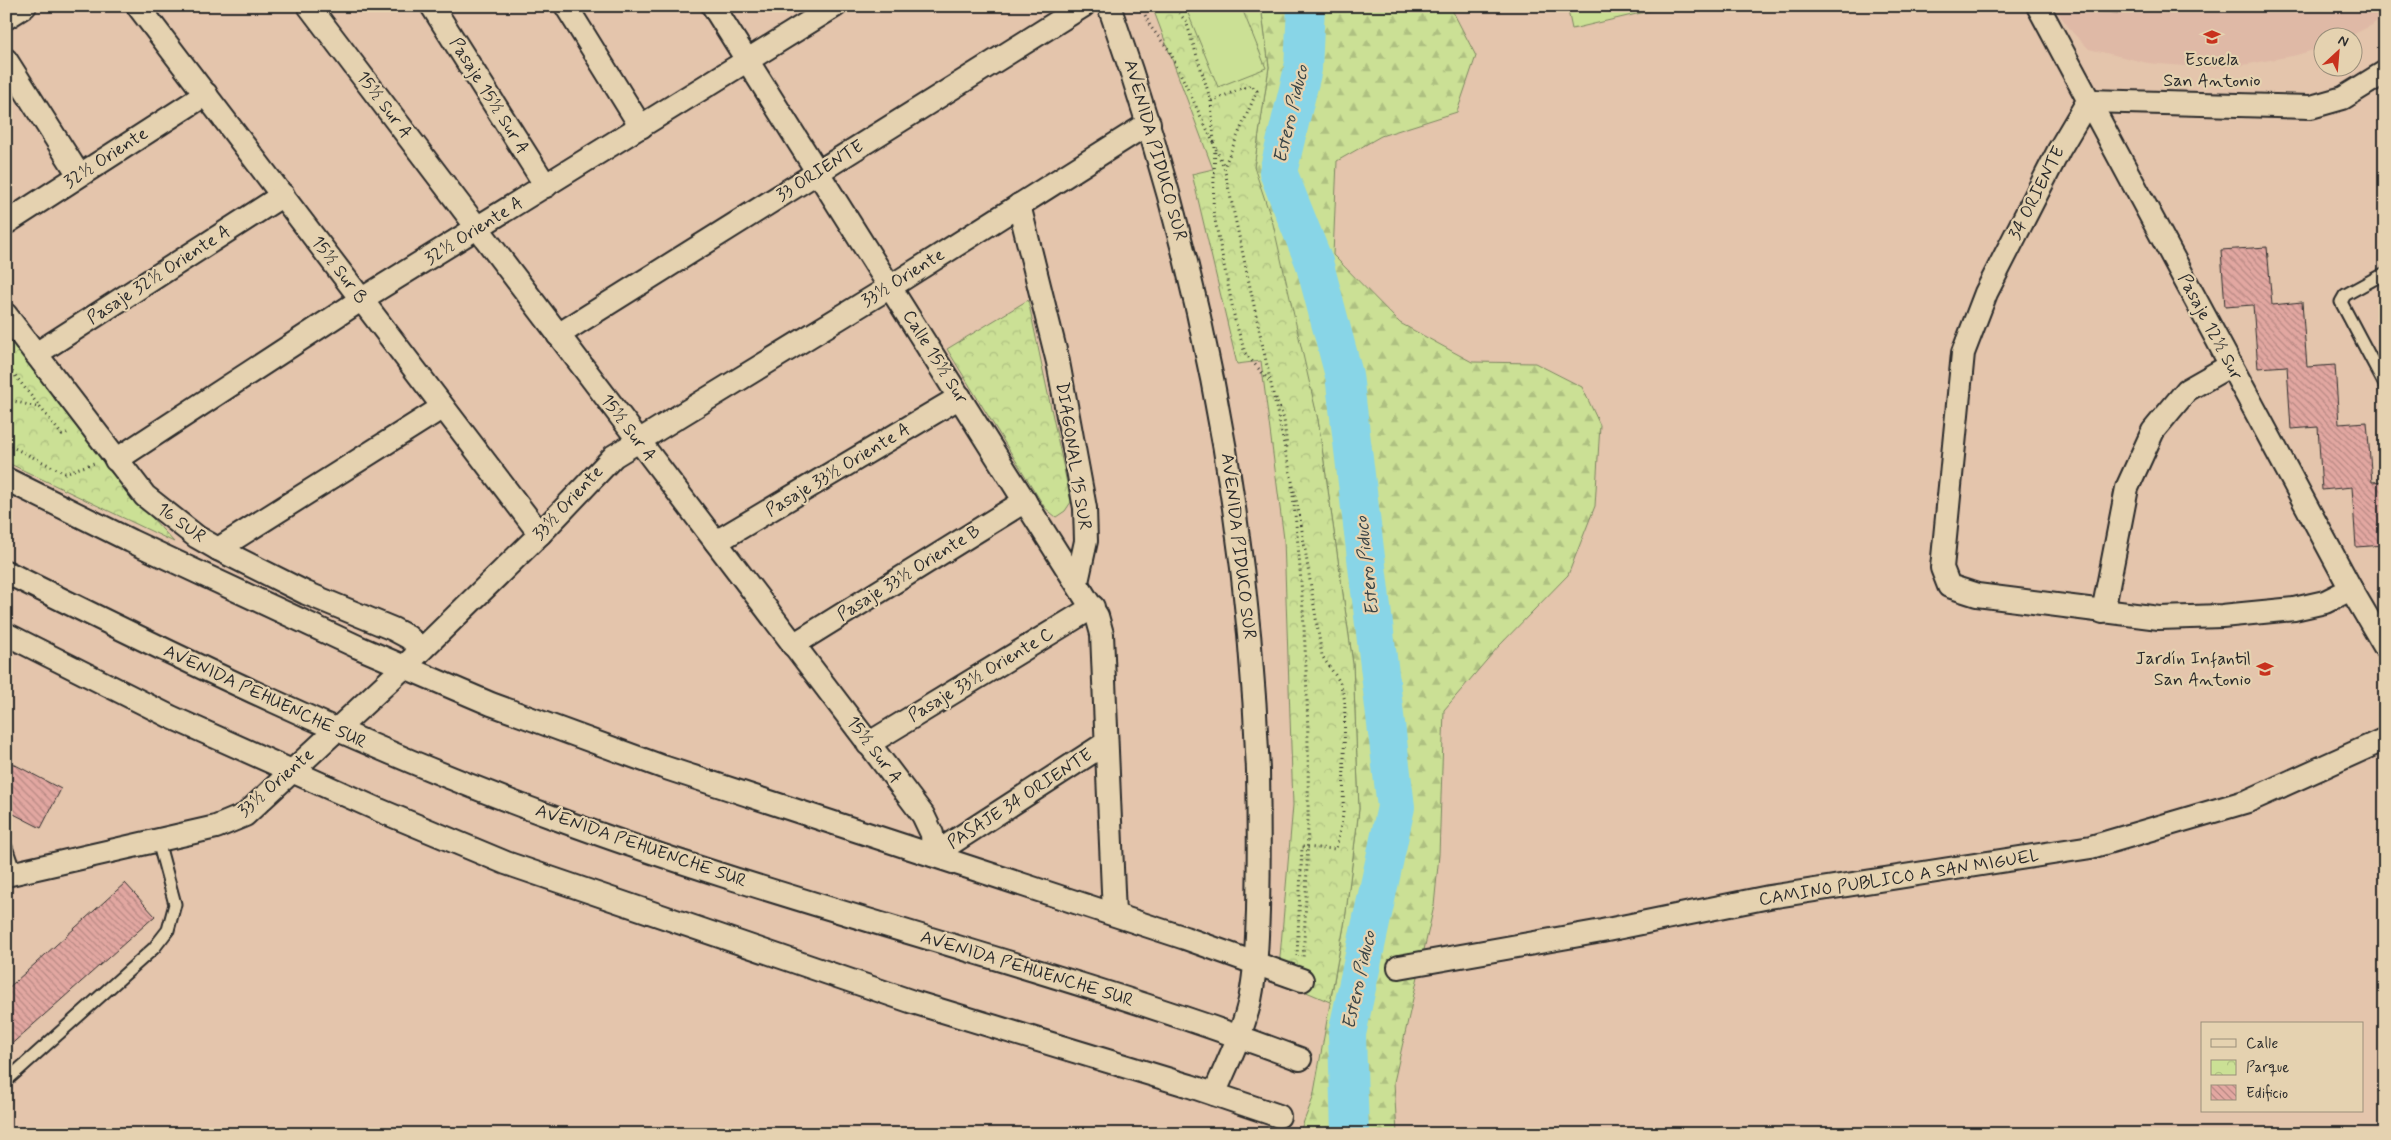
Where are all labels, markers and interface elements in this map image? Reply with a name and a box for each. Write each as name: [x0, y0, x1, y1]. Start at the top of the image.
school or university icon: Escuela San Antonio: [2202, 27, 2222, 47]
north arrow: [2314, 28, 2364, 78]
text: N: [2335, 31, 2351, 51]
street label: Pasaje 15½ Sur A: [443, 33, 535, 159]
place label: Escuela San Antonio: [2163, 48, 2261, 93]
street label: AVENIDA PIDUCO SUR: [1118, 57, 1192, 243]
water label: Estero Piduco: [1268, 62, 1315, 165]
street label: 15½ Sur A: [351, 66, 417, 144]
street label: 32½ Oriente: [59, 122, 153, 194]
street label: 33 ORIENTE: [772, 135, 868, 207]
street label: 34 ORIENTE: [2003, 142, 2071, 244]
street label: 32½ Oriente A: [420, 191, 528, 271]
street label: Pasaje 32½ Oriente A: [83, 220, 235, 330]
street label: 15½ Sur B: [306, 231, 373, 309]
street label: 33½ Oriente: [857, 243, 949, 313]
street label: Pasaje 12½ Sur: [2172, 270, 2248, 385]
street label: Calle 15½ Sur: [897, 306, 974, 409]
street label: DIAGONAL 15 SUR: [1049, 380, 1097, 532]
street label: 15½ Sur A: [595, 389, 661, 467]
street label: Pasaje 33½ Oriente A: [761, 417, 915, 523]
street label: AVENIDA PIDUCO SUR: [1215, 452, 1261, 640]
street label: 33½ Oriente: [527, 460, 609, 545]
street label: 16 SUR: [152, 497, 210, 549]
water label: Estero Piduco: [1348, 514, 1385, 617]
street label: Pasaje 33½ Oriente B: [833, 519, 985, 627]
street label: Pasaje 33½ Oriente C: [904, 622, 1059, 728]
street label: AVENIDA PEHUENCHE SUR: [159, 639, 371, 755]
place label: Jardín Infantil San Antonio: [2135, 647, 2251, 692]
school or university icon: Jardín Infantil San Antonio: [2255, 659, 2275, 679]
street label: 15½ Sur A: [841, 711, 907, 789]
street label: 33½ Oriente: [233, 743, 319, 823]
street label: PASAJE 34 ORIENTE: [943, 743, 1097, 855]
street label: AVENIDA PEHUENCHE SUR: [532, 799, 750, 893]
street label: CAMINO PUBLICO A SAN MIGUEL: [1757, 844, 2041, 912]
street label: AVENIDA PEHUENCHE SUR: [917, 925, 1137, 1013]
water label: Estero Piduco: [1336, 928, 1382, 1031]
legend: [2201, 1022, 2364, 1112]
text: Calle: [2246, 1034, 2278, 1054]
text: Parque: [2246, 1058, 2289, 1078]
text: Edificio: [2246, 1084, 2288, 1104]

